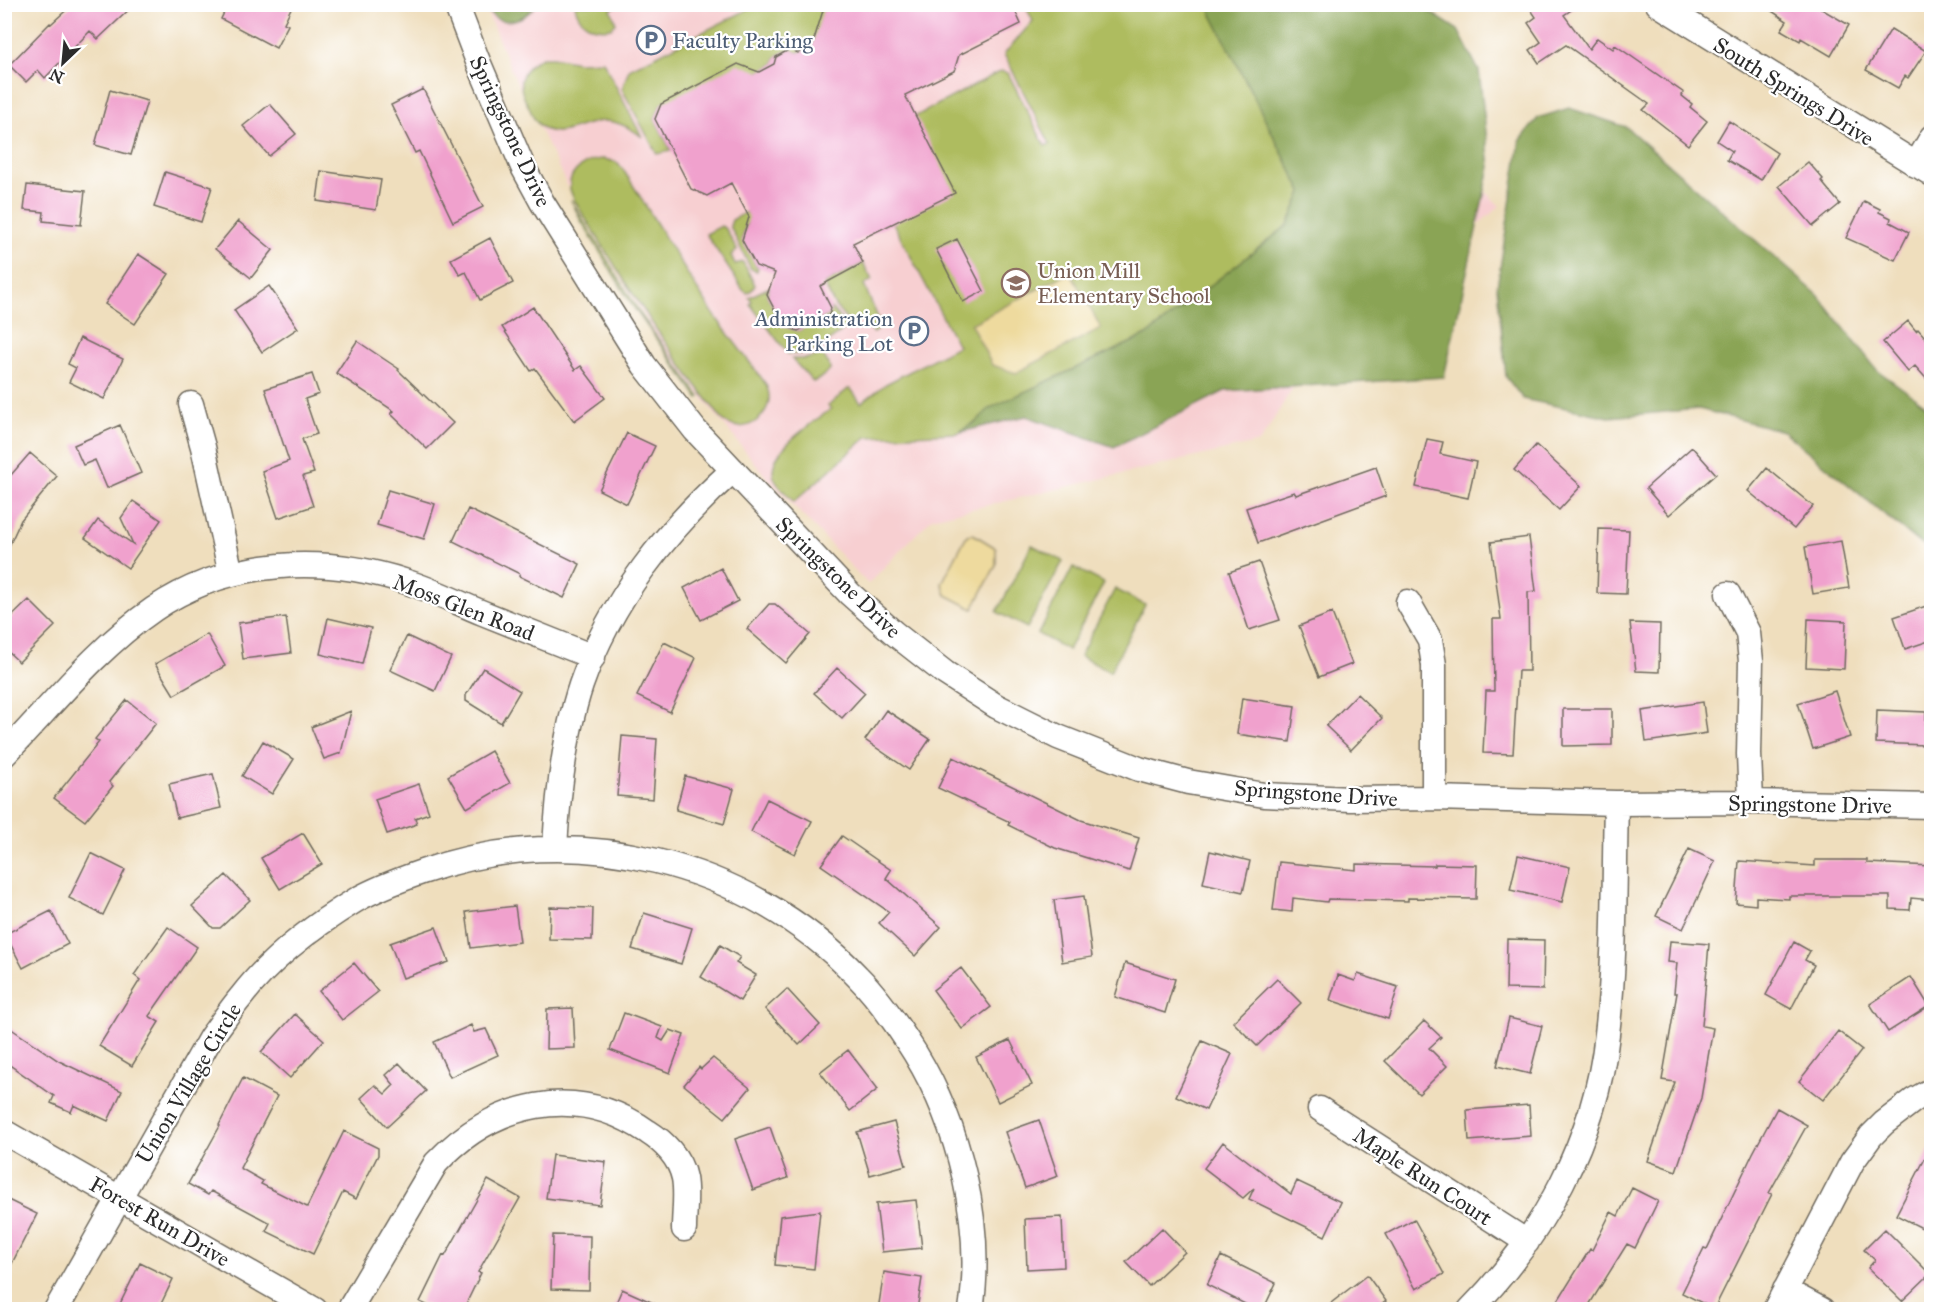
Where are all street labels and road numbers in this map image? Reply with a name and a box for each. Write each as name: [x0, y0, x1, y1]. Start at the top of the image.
street label: South Springs Drive: [1709, 31, 1879, 152]
street label: Springstone Drive: [464, 51, 557, 211]
street label: Springstone Drive: [770, 511, 907, 644]
street label: Moss Glen Road: [389, 568, 538, 647]
street label: Springstone Drive: [1233, 774, 1399, 813]
street label: Springstone Drive: [1728, 790, 1892, 819]
street label: Union Village Circle: [130, 998, 247, 1169]
street label: Maple Run Court: [1348, 1121, 1497, 1232]
street label: Forest Run Drive: [85, 1170, 235, 1272]

